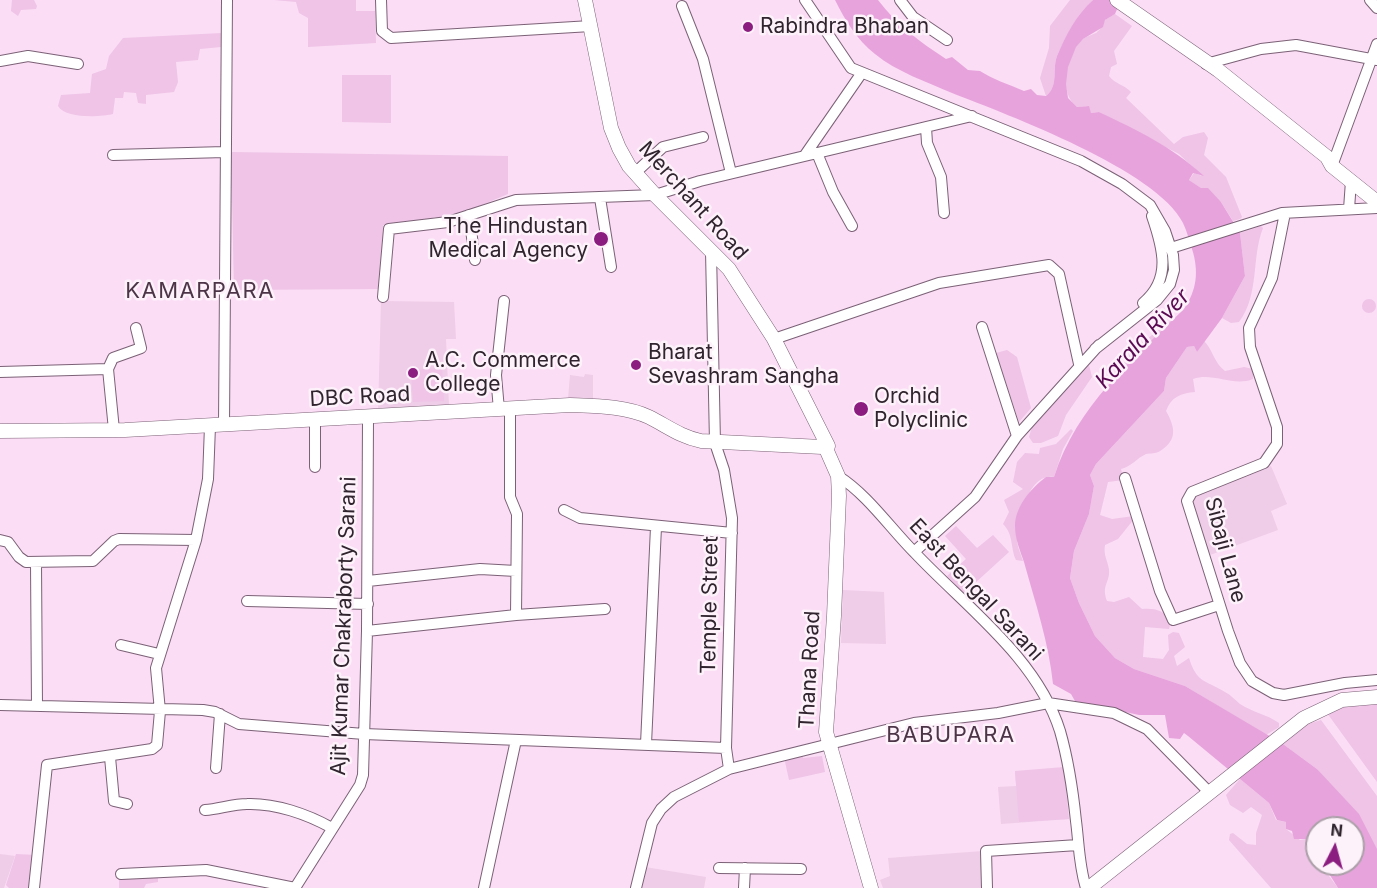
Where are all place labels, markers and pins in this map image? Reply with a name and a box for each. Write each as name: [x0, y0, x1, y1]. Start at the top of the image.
place label: Rabindra Bhaban: [760, 14, 929, 40]
marker: Rabindra Bhaban: [741, 20, 755, 34]
place label: The Hindustan Medical Agency: [428, 214, 588, 264]
marker: The Hindustan Medical Agency: [592, 230, 610, 248]
place label: Bharat Sevashram Sangha: [648, 340, 839, 390]
place label: A.C. Commerce College: [425, 348, 581, 398]
marker: Bharat Sevashram Sangha: [629, 358, 643, 372]
marker: A.C. Commerce College: [406, 366, 420, 380]
place label: Orchid Polyclinic: [874, 384, 968, 434]
marker: Orchid Polyclinic: [852, 400, 870, 418]

